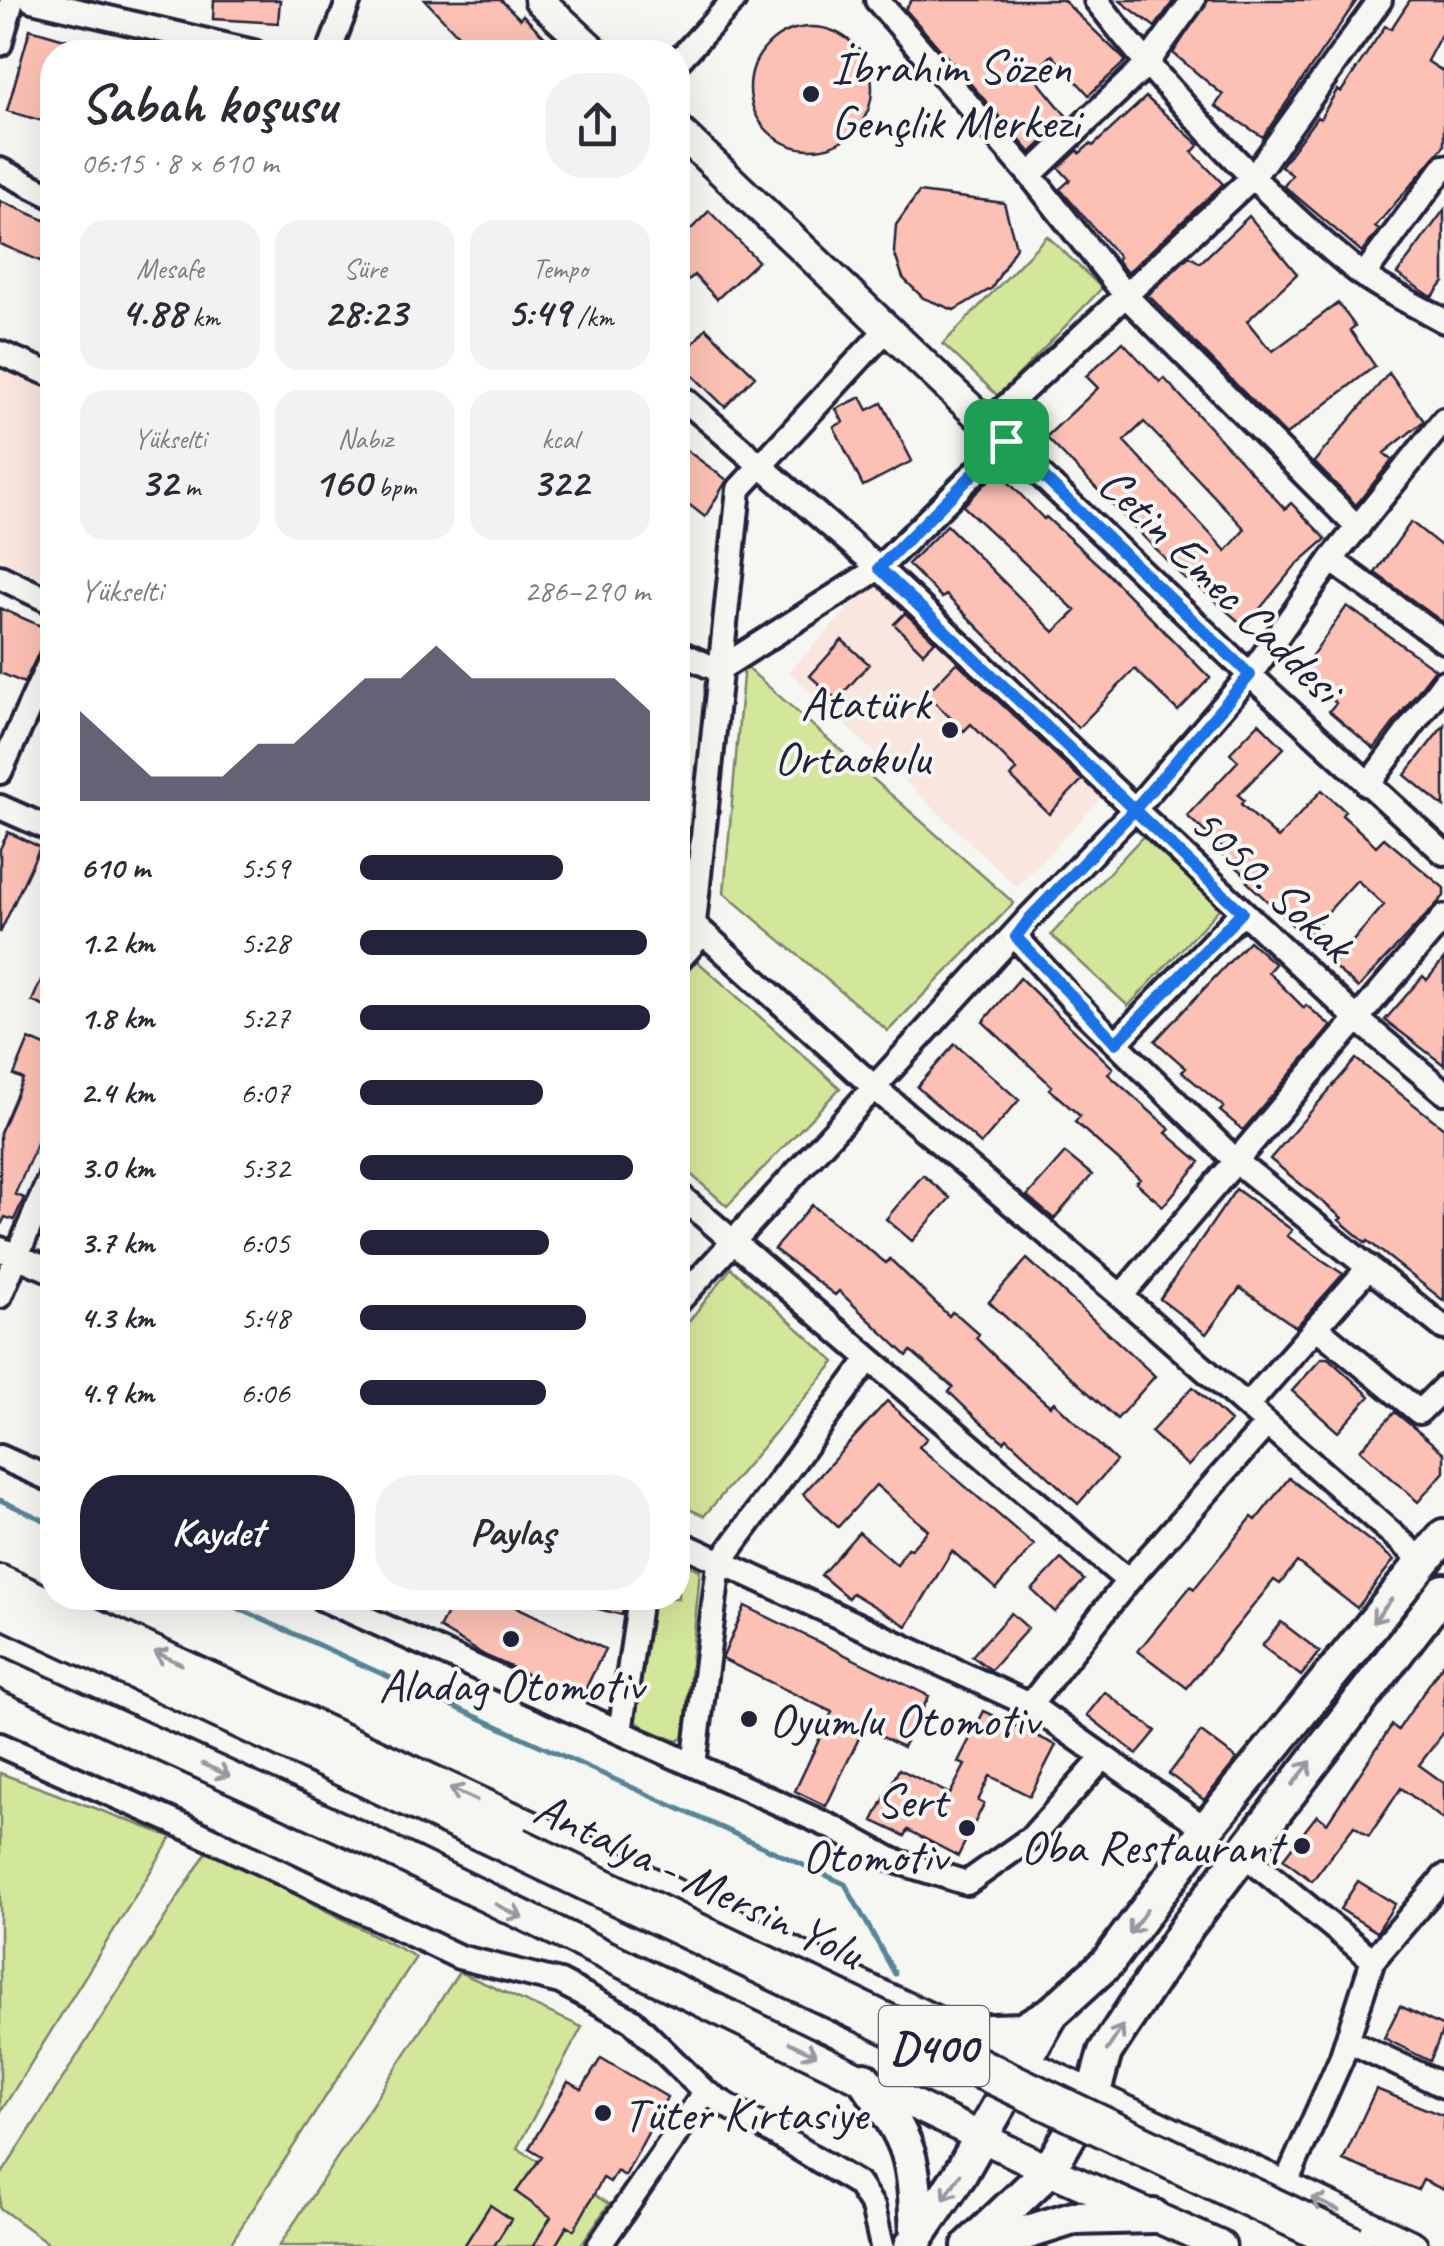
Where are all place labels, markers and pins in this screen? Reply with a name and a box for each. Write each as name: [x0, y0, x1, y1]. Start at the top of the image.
place label: İbrahim Sözen Gençlik Merkezi: [831, 37, 1085, 152]
marker: İbrahim Sözen Gençlik Merkezi: [800, 83, 822, 105]
pin: [964, 399, 1049, 484]
place label: Atatürk Ortaokulu: [774, 673, 933, 788]
marker: Atatürk Ortaokulu: [939, 719, 961, 741]
marker: Aladag Otomotiv: [500, 1628, 522, 1650]
place label: Aladag Otomotiv: [379, 1655, 647, 1715]
place label: Oyumlu Otomotiv: [769, 1690, 1043, 1750]
marker: Oyumlu Otomotiv: [738, 1708, 760, 1730]
place label: Sert Otomotiv: [802, 1771, 951, 1886]
marker: Sert Otomotiv: [956, 1817, 978, 1839]
place label: Oba Restaurant: [1021, 1817, 1288, 1877]
marker: Oba Restaurant: [1291, 1835, 1313, 1857]
place label: Tüter Kırtasiye: [623, 2084, 871, 2144]
marker: Tüter Kırtasiye: [592, 2102, 614, 2124]

